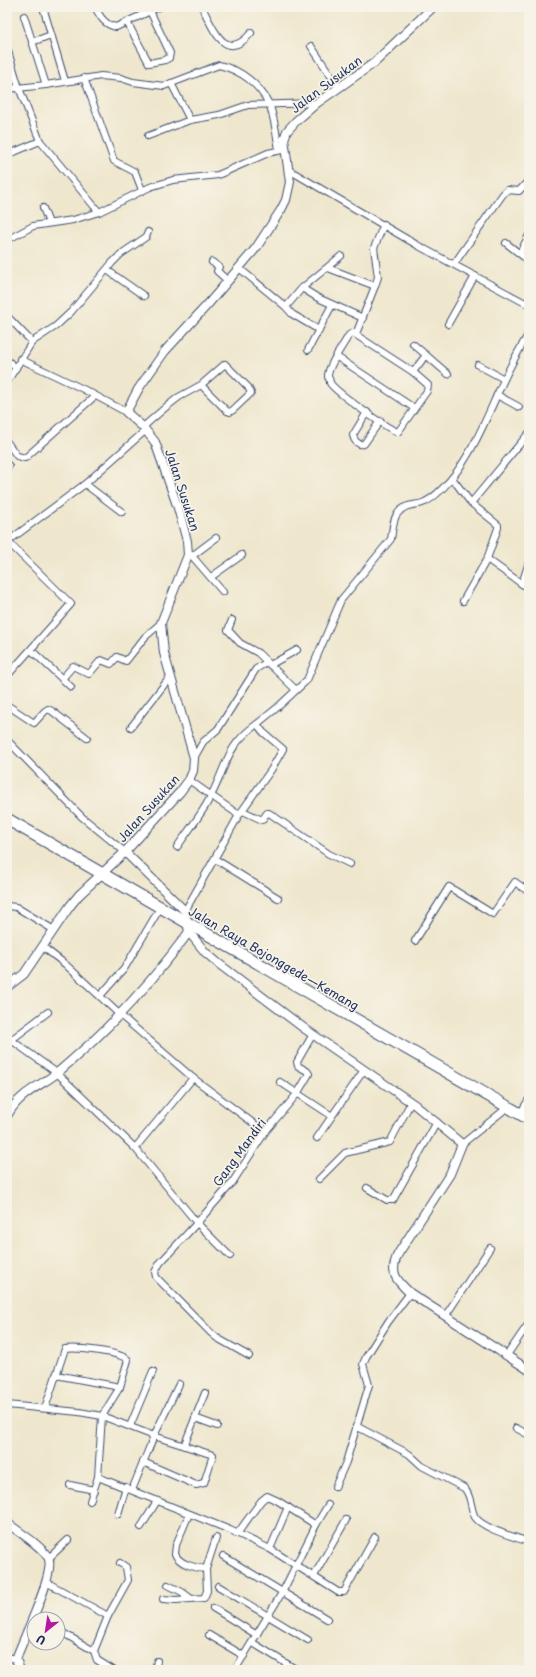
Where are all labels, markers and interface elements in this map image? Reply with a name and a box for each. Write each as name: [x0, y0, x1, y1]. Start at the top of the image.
street label: Jalan Susukan: [287, 51, 365, 117]
street label: Jalan Susukan: [161, 447, 205, 533]
street label: Jalan Susukan: [113, 770, 183, 846]
street label: Jalan Raya Bojonggede—Kemang: [186, 902, 363, 1014]
street label: Gang Mandiri: [208, 1114, 270, 1190]
north arrow: [26, 1611, 66, 1651]
text: U: [33, 1631, 49, 1650]

